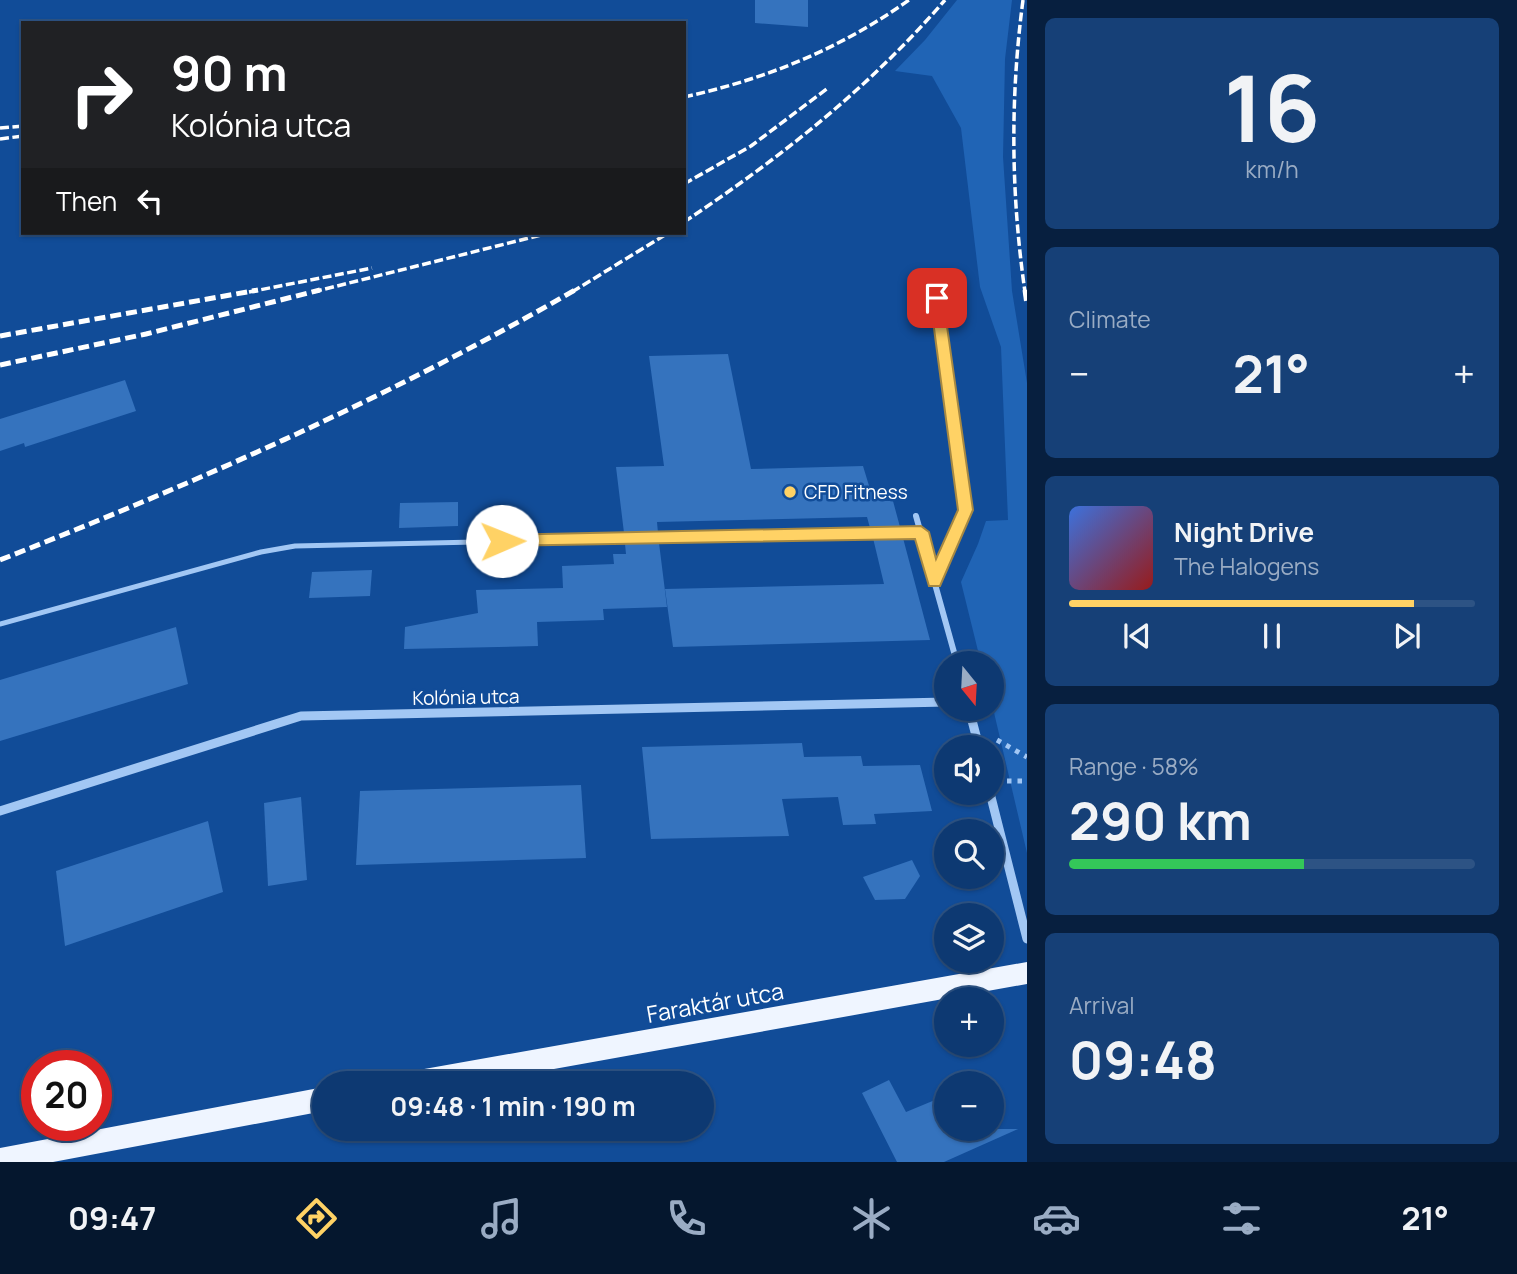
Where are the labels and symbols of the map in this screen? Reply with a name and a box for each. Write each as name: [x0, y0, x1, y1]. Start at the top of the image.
pin: [907, 268, 967, 328]
place label: CFD Fitness: [804, 479, 908, 505]
marker: CFD Fitness: [782, 484, 798, 500]
position arrow: [465, 504, 539, 578]
north arrow: [934, 651, 1004, 721]
street label: Kolónia utca: [412, 683, 520, 711]
street label: Faraktár utca: [644, 974, 786, 1030]
speed limit sign: 20: [21, 1050, 112, 1141]

